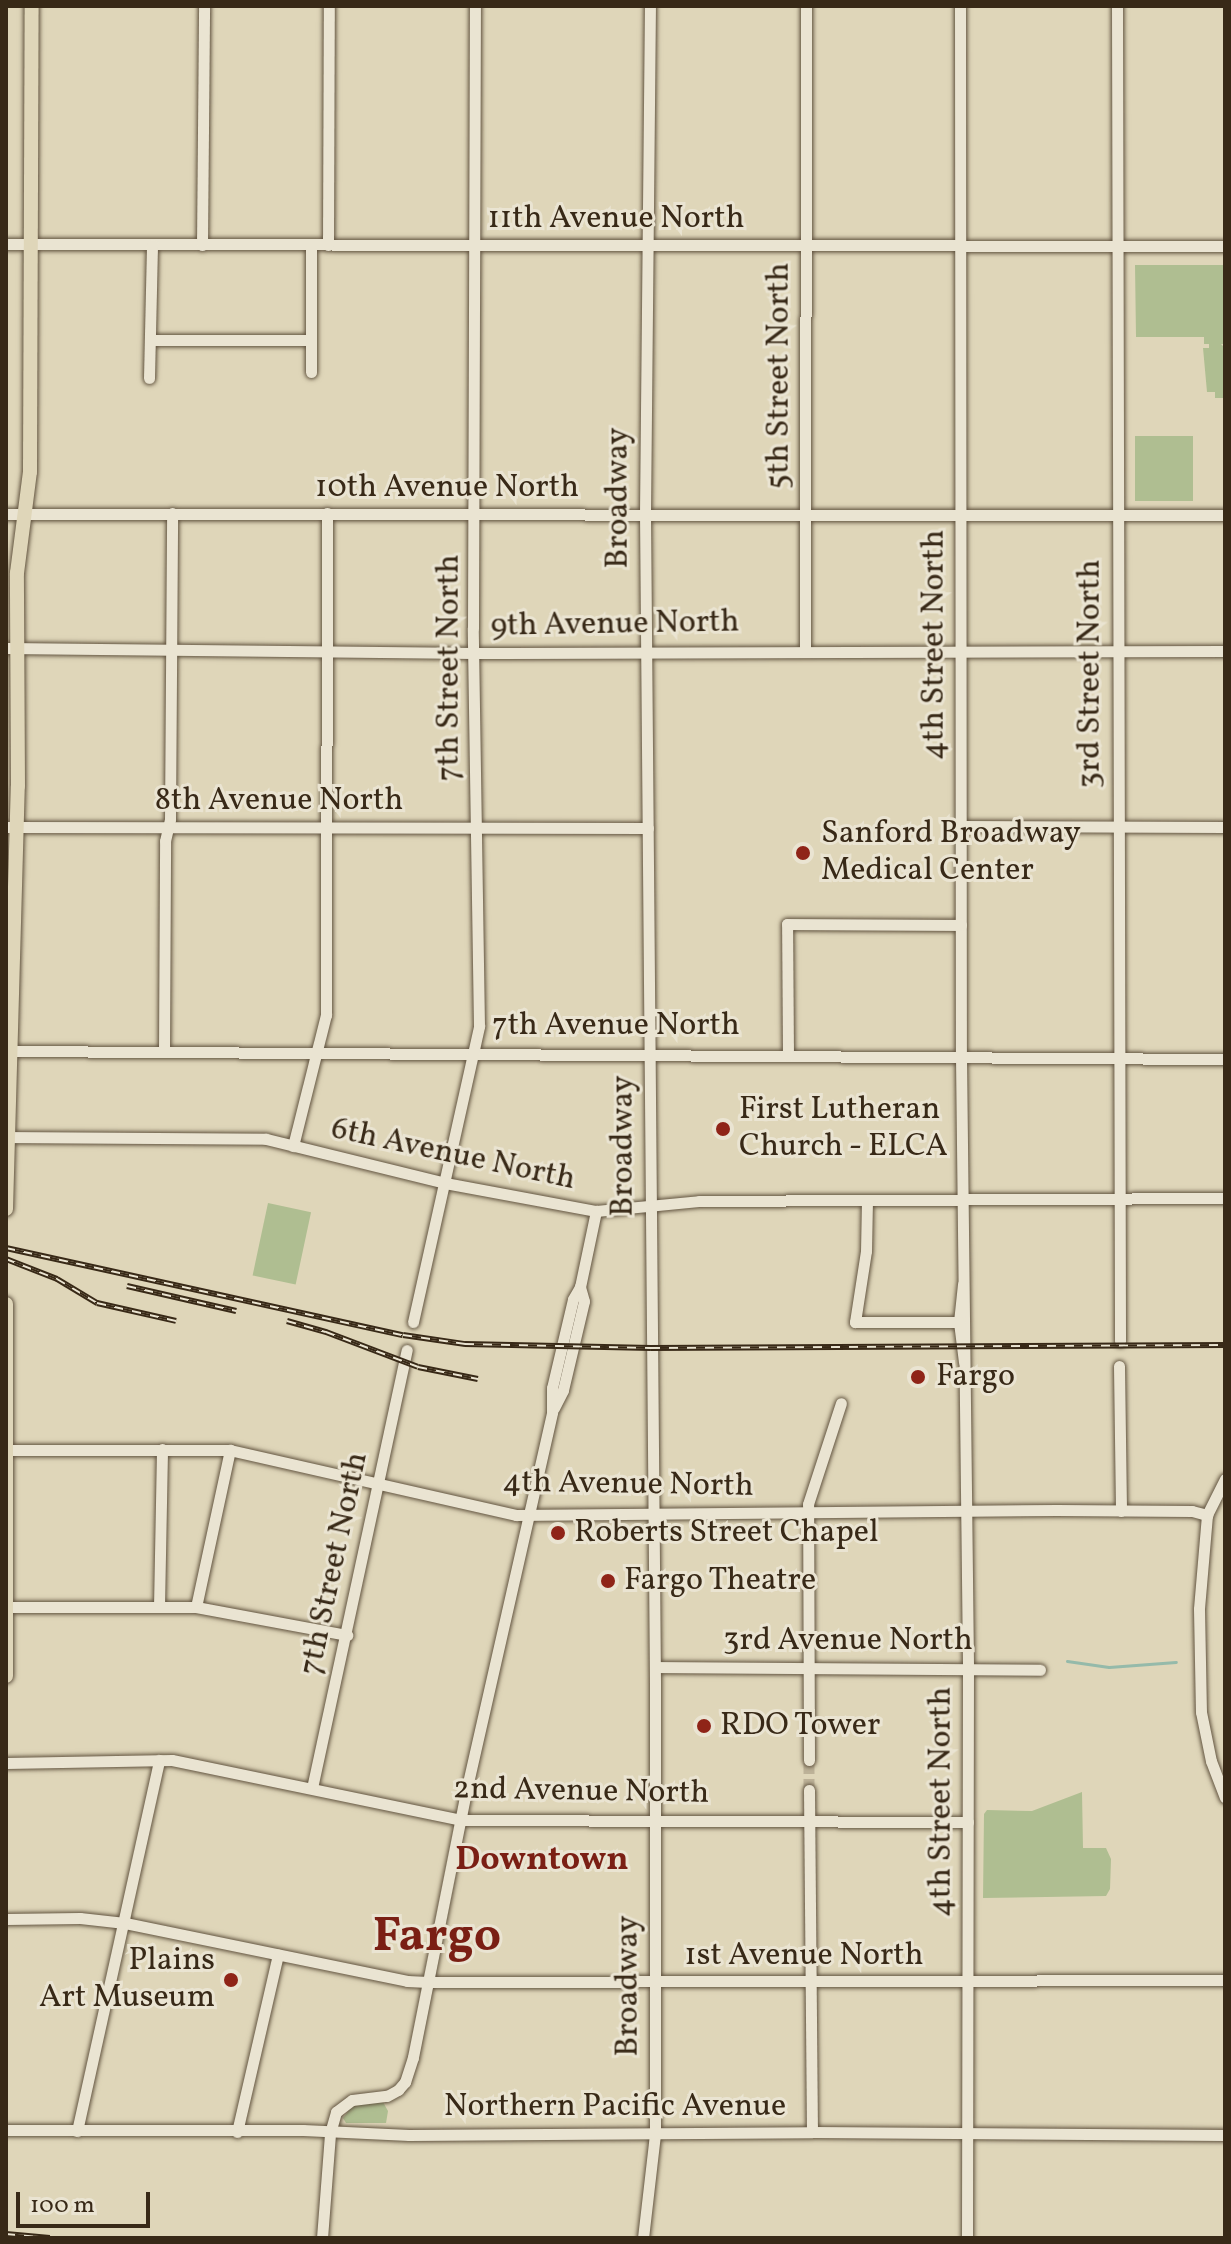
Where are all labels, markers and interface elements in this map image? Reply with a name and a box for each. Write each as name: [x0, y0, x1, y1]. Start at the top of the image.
street label: 11th Avenue North: [487, 200, 745, 238]
street label: 5th Street North: [761, 263, 799, 489]
street label: Broadway: [600, 427, 638, 569]
street label: 10th Avenue North: [315, 469, 579, 507]
street label: 4th Street North: [916, 530, 954, 760]
street label: 7th Street North: [431, 555, 469, 781]
street label: 3rd Street North: [1072, 559, 1110, 789]
street label: 9th Avenue North: [490, 604, 740, 646]
street label: 8th Avenue North: [155, 782, 403, 820]
place label: Sanford Broadway Medical Center: [821, 816, 1081, 891]
marker: Sanford Broadway Medical Center: [792, 842, 814, 864]
street label: 7th Avenue North: [492, 1007, 740, 1045]
street label: Broadway: [605, 1075, 643, 1217]
place label: First Lutheran Church - ELCA: [739, 1092, 949, 1167]
street label: 6th Avenue North: [327, 1110, 579, 1200]
marker: First Lutheran Church - ELCA: [714, 1120, 732, 1138]
place label: Fargo: [936, 1358, 1015, 1396]
marker: Fargo: [907, 1366, 929, 1388]
street label: 7th Street North: [293, 1449, 377, 1679]
street label: 4th Avenue North: [502, 1464, 754, 1506]
place label: Roberts Street Chapel: [574, 1514, 879, 1552]
marker: Roberts Street Chapel: [549, 1524, 567, 1542]
place label: Fargo Theatre: [624, 1562, 817, 1600]
marker: Fargo Theatre: [599, 1572, 617, 1590]
street label: 3rd Avenue North: [723, 1622, 973, 1660]
street label: 4th Street North: [923, 1687, 961, 1917]
place label: RDO Tower: [720, 1707, 881, 1745]
marker: RDO Tower: [695, 1717, 713, 1735]
street label: 2nd Avenue North: [453, 1771, 709, 1813]
district label: Downtown: [455, 1841, 629, 1881]
district label: Fargo: [373, 1909, 501, 1967]
street label: Broadway: [610, 1915, 648, 2057]
street label: 1st Avenue North: [684, 1937, 924, 1975]
place label: Plains Art Museum: [39, 1943, 215, 2018]
marker: Plains Art Museum: [222, 1971, 240, 1989]
street label: Northern Pacific Avenue: [444, 2088, 786, 2126]
scale bar: [20, 2176, 154, 2226]
text: 100 m: [30, 2189, 95, 2223]

